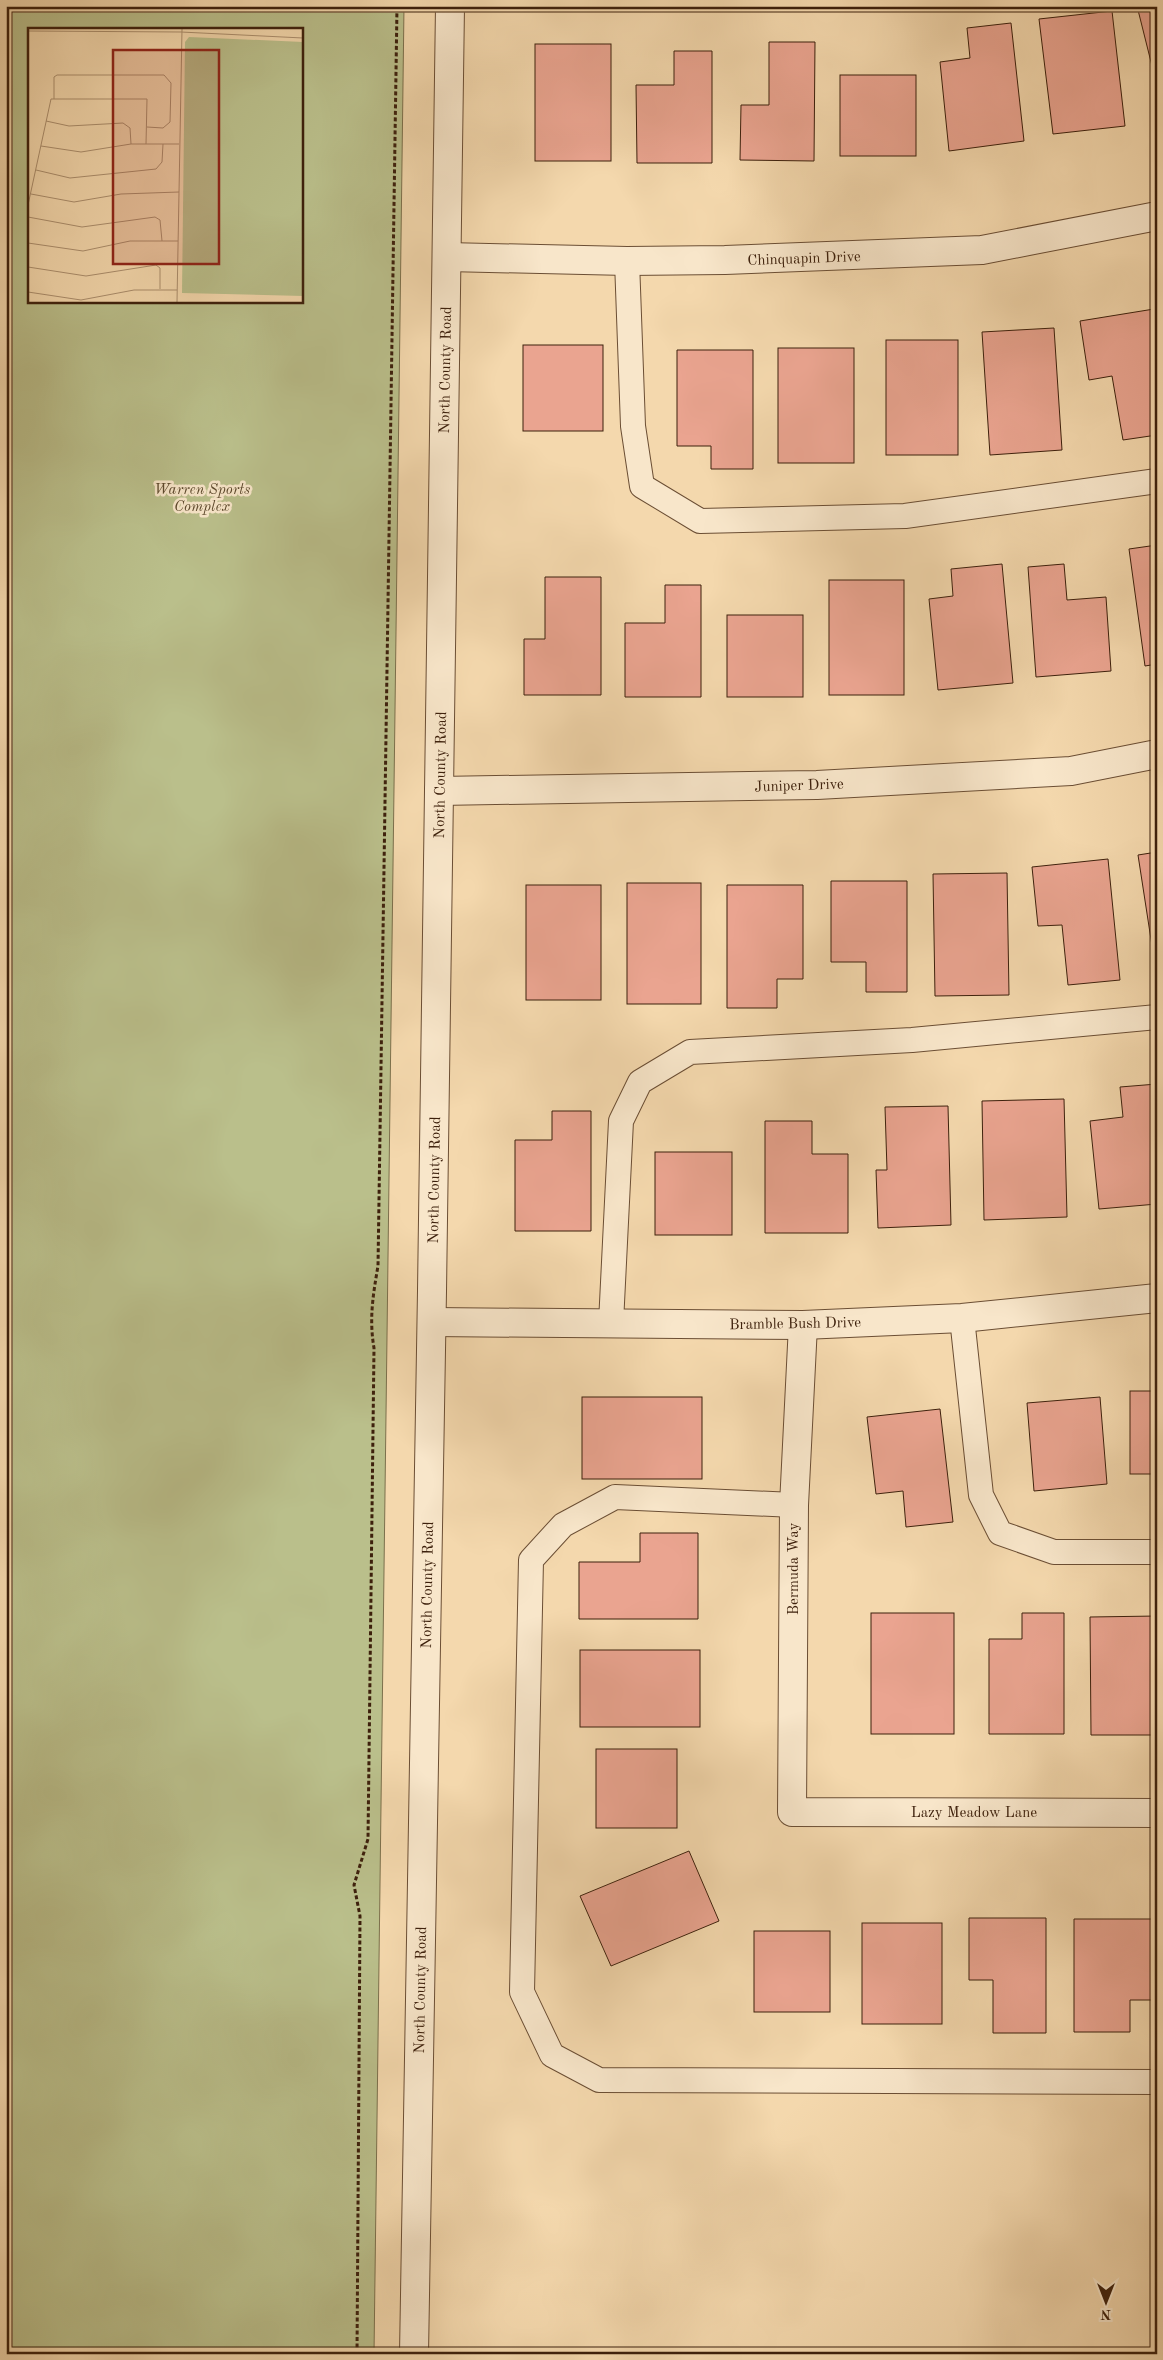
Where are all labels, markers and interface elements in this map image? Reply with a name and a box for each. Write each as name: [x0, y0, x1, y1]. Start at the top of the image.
inset map: [28, 28, 302, 302]
street label: Chinquapin Drive: [747, 250, 861, 269]
street label: North County Road: [438, 306, 455, 434]
park label: Warren Sports Complex: [154, 483, 250, 515]
street label: North County Road: [433, 711, 450, 839]
street label: Juniper Drive: [754, 777, 844, 796]
street label: North County Road: [427, 1116, 444, 1244]
street label: Bramble Bush Drive: [729, 1316, 861, 1333]
street label: North County Road: [420, 1521, 437, 1649]
street label: Bermuda Way: [787, 1523, 802, 1615]
street label: Lazy Meadow Lane: [911, 1806, 1037, 1821]
street label: North County Road: [413, 1926, 430, 2054]
north arrow: [1080, 2278, 1130, 2328]
text: N: [1100, 2307, 1111, 2321]

